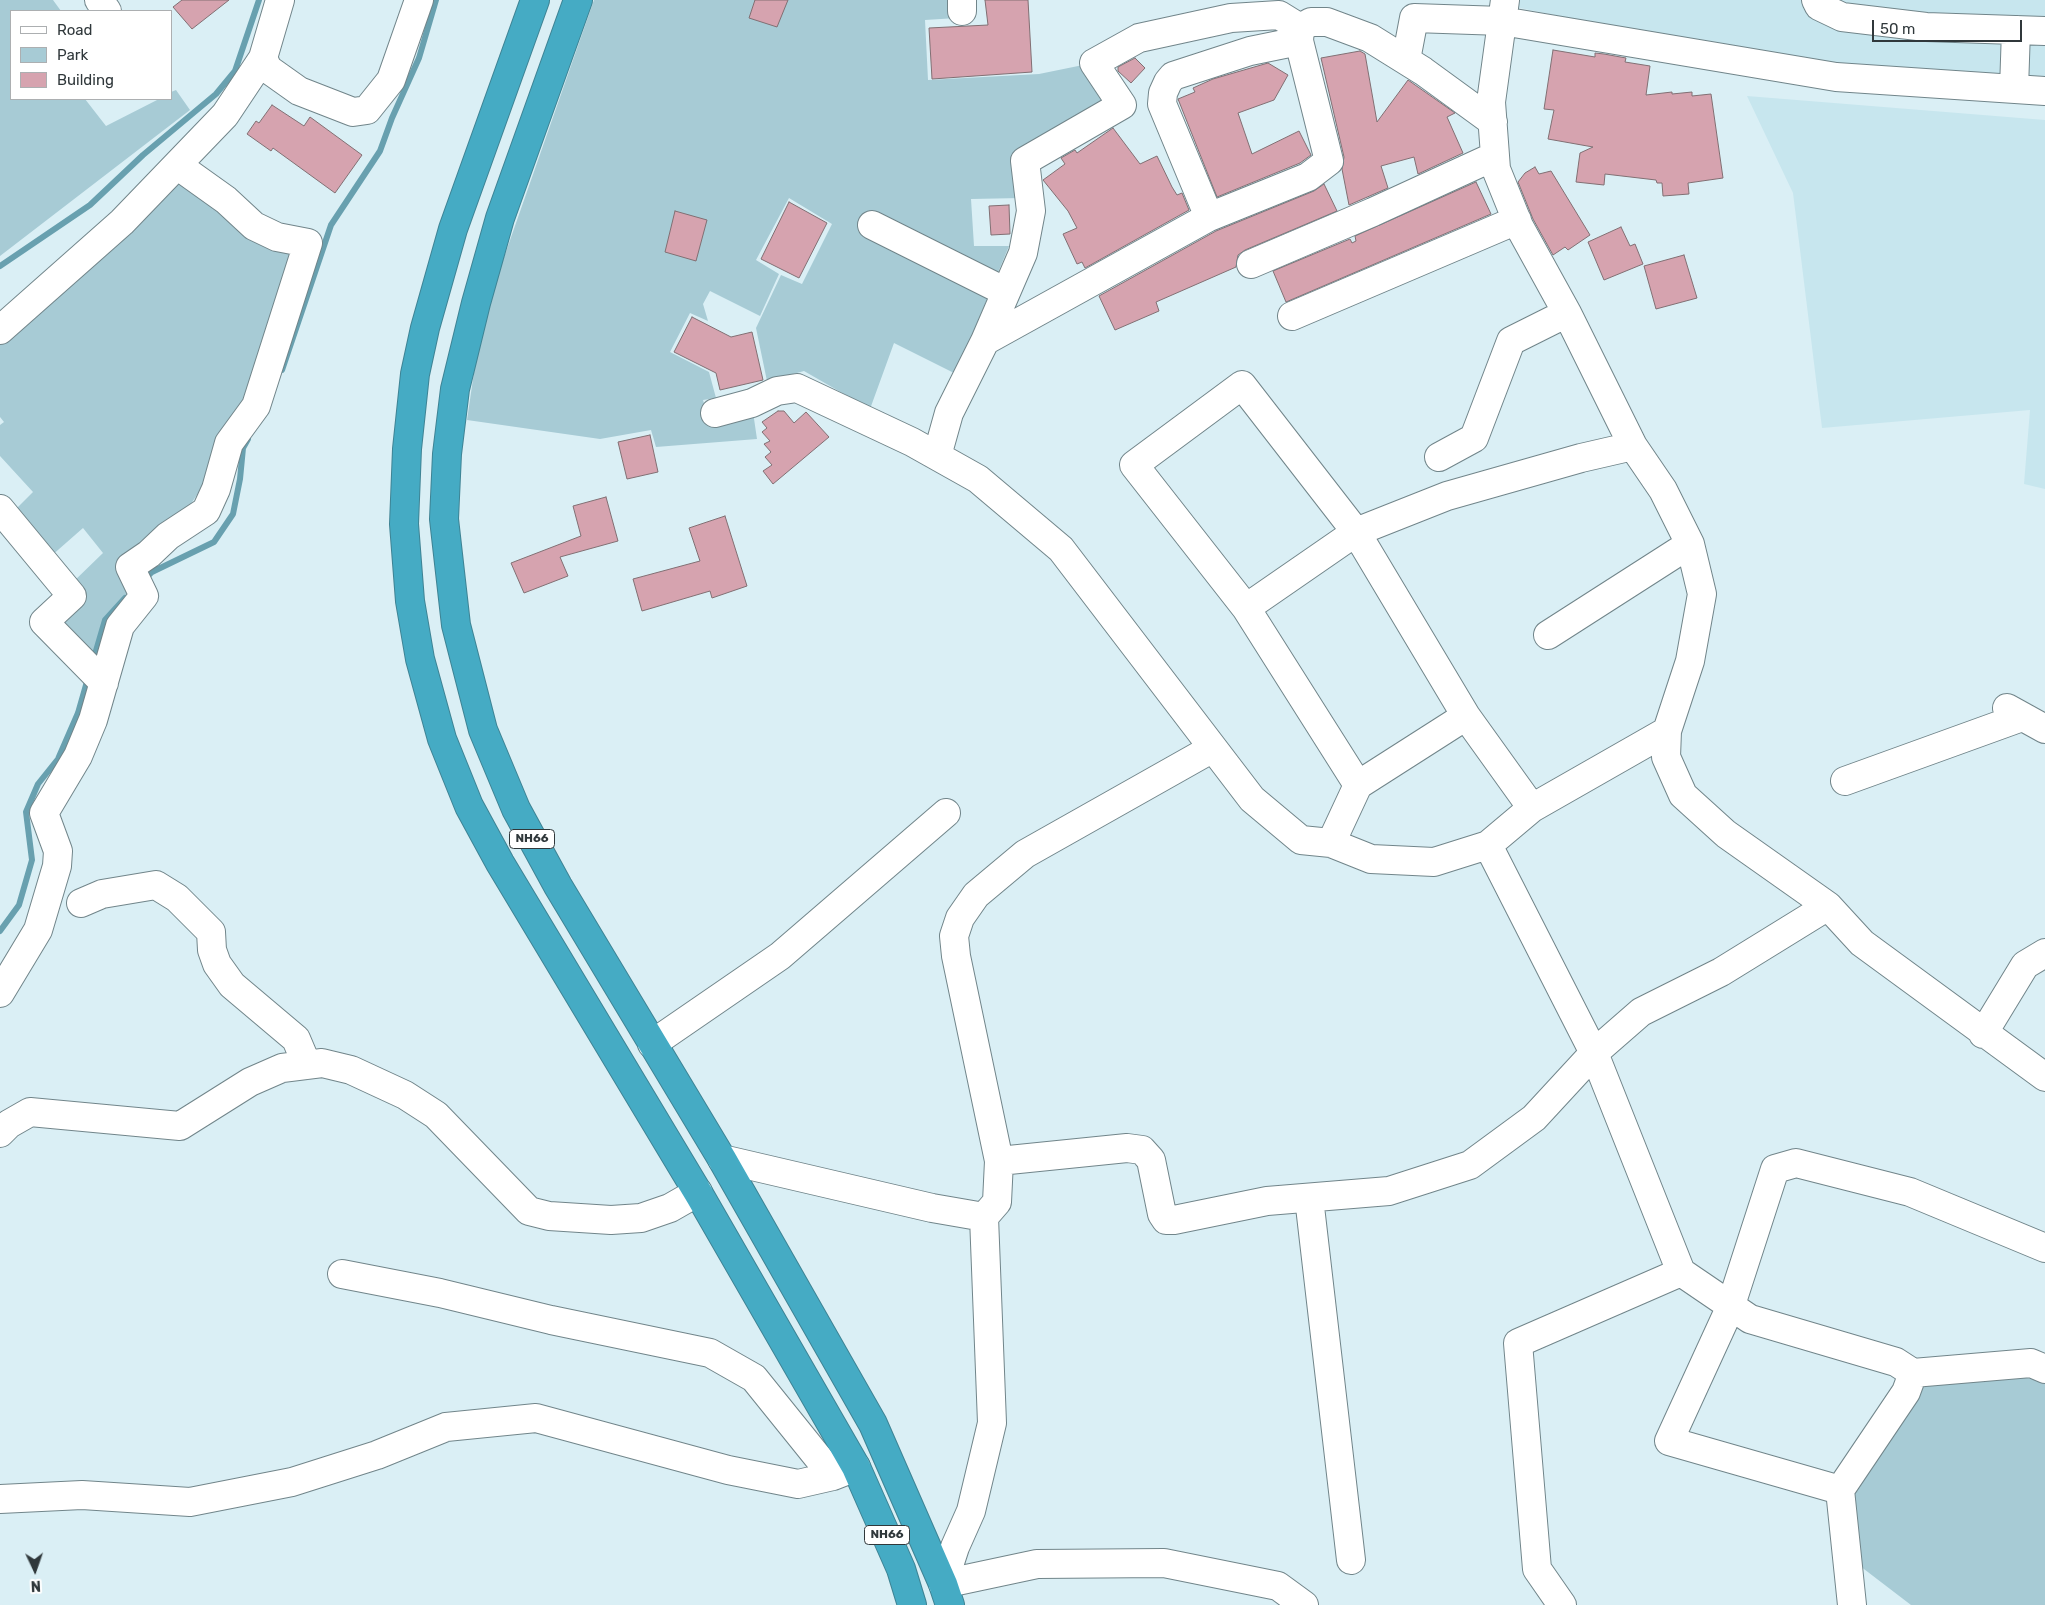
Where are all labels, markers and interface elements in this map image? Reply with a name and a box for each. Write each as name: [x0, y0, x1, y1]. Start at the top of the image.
legend: [10, 10, 172, 100]
scale bar: [1875, 10, 2025, 42]
text: 50 m: [1880, 20, 1915, 38]
text: Road: [57, 21, 93, 39]
text: Park: [57, 46, 88, 64]
text: Building: [57, 71, 114, 89]
road number: NH66: [510, 830, 554, 849]
road number: NH66: [864, 1526, 910, 1544]
north arrow: [10, 1545, 60, 1595]
text: N: [30, 1577, 41, 1594]

